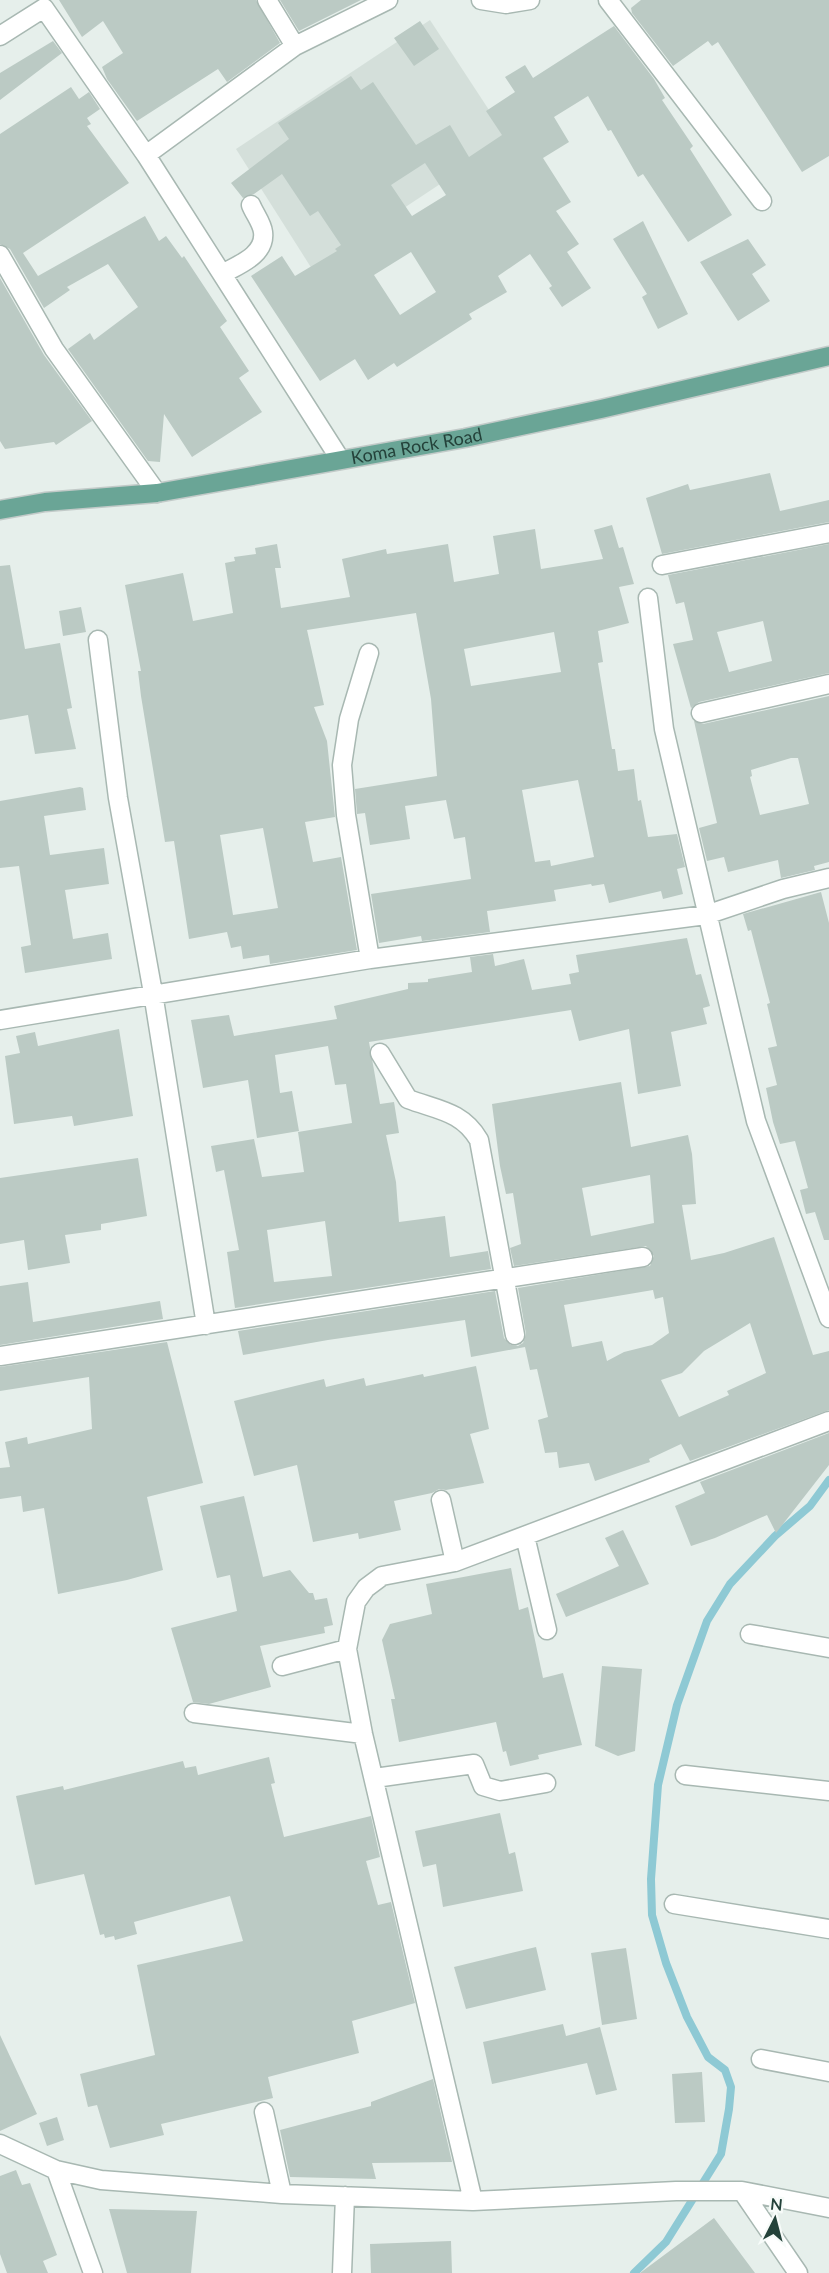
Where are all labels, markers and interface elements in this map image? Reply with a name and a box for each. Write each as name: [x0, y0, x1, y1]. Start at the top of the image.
street label: Koma Rock Road: [349, 423, 484, 468]
north arrow: [745, 2189, 805, 2249]
text: N: [769, 2193, 784, 2214]

